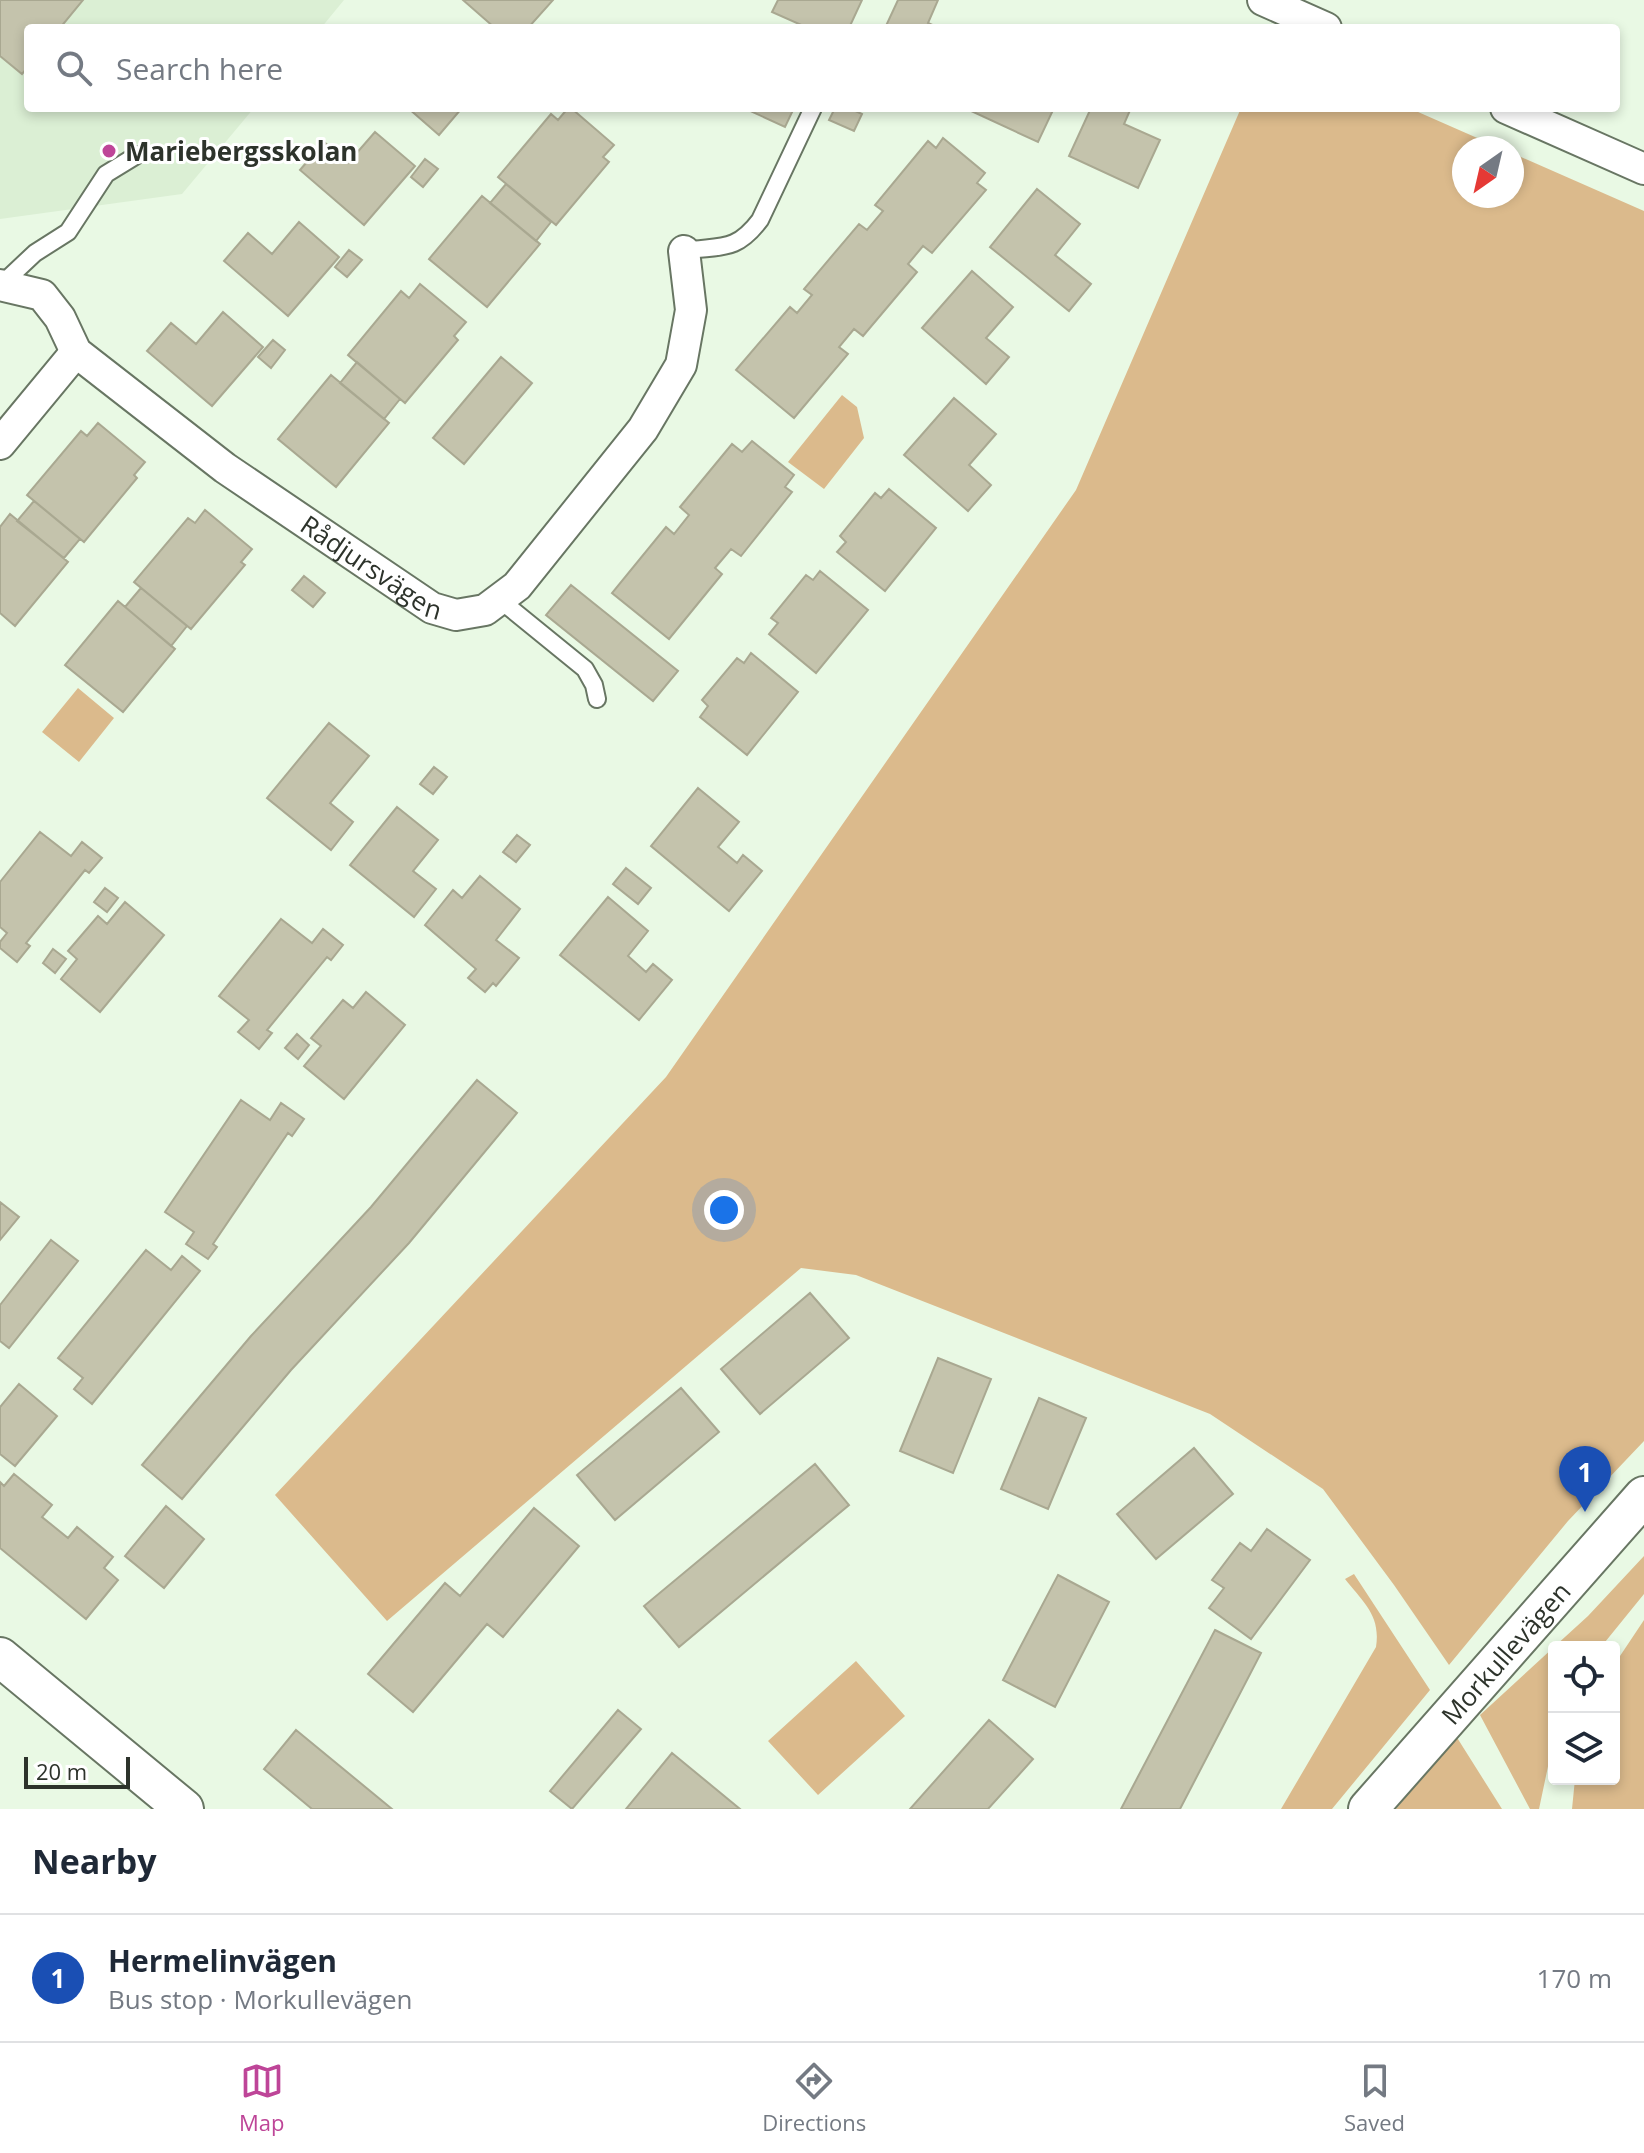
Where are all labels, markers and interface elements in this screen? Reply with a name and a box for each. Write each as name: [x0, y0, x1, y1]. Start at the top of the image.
search box: [24, 24, 1620, 112]
icon: search: [52, 46, 96, 90]
text: Search here: [116, 48, 283, 89]
place label: Mariebergsskolan: [125, 133, 357, 169]
north arrow: [1452, 136, 1524, 208]
marker: Mariebergsskolan: [100, 142, 118, 160]
street label: Rådjursvägen: [294, 506, 446, 628]
your location: [704, 1190, 744, 1230]
pin: 1: [1559, 1446, 1611, 1512]
street label: Morkullevägen: [1433, 1574, 1578, 1732]
map controls: [1548, 1641, 1620, 1785]
button: locate: [1548, 1641, 1620, 1713]
button: layers: [1548, 1713, 1620, 1785]
scale bar: [24, 1753, 130, 1789]
text: 20 m: [36, 1756, 87, 1786]
text: Nearby: [32, 1838, 157, 1884]
text: Hermelinvägen: [108, 1940, 337, 1981]
text: 1: [51, 1960, 65, 1996]
text: 170 m: [1537, 1960, 1612, 1996]
text: Bus stop · Morkullevägen: [108, 1981, 413, 2017]
tab: Map: [239, 2059, 284, 2137]
tab: Directions: [762, 2059, 866, 2137]
tab: Saved: [1344, 2059, 1405, 2137]

